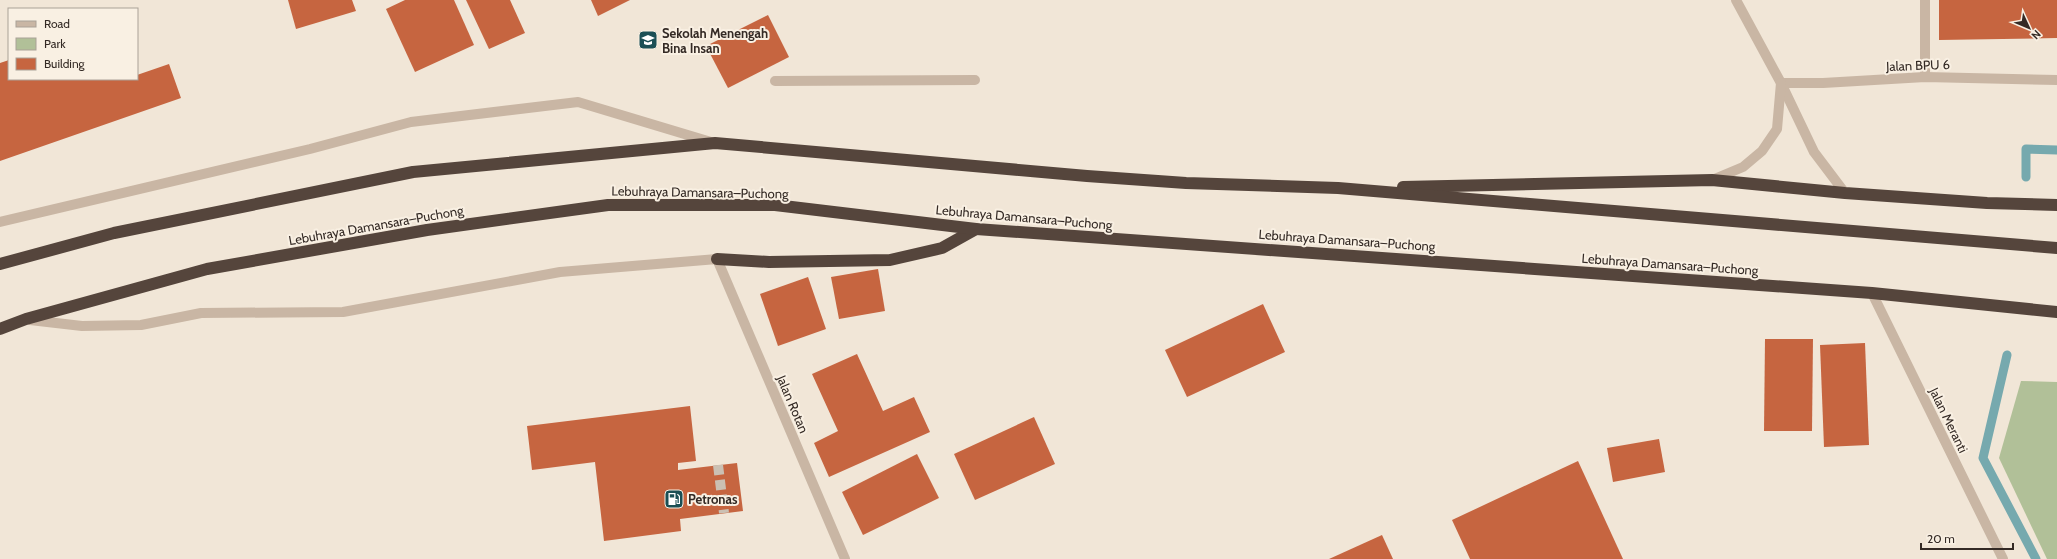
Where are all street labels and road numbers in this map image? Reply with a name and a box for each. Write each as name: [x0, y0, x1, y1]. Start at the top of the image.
street label: Jalan BPU 6: [1885, 56, 1950, 74]
street label: Lebuhraya Damansara–Puchong: [611, 182, 789, 202]
street label: Lebuhraya Damansara–Puchong: [935, 201, 1113, 233]
street label: Lebuhraya Damansara–Puchong: [287, 202, 465, 248]
street label: Lebuhraya Damansara–Puchong: [1258, 226, 1436, 254]
street label: Lebuhraya Damansara–Puchong: [1581, 250, 1759, 278]
street label: Jalan Rotan: [773, 372, 812, 435]
street label: Jalan Meranti: [1926, 384, 1972, 455]

